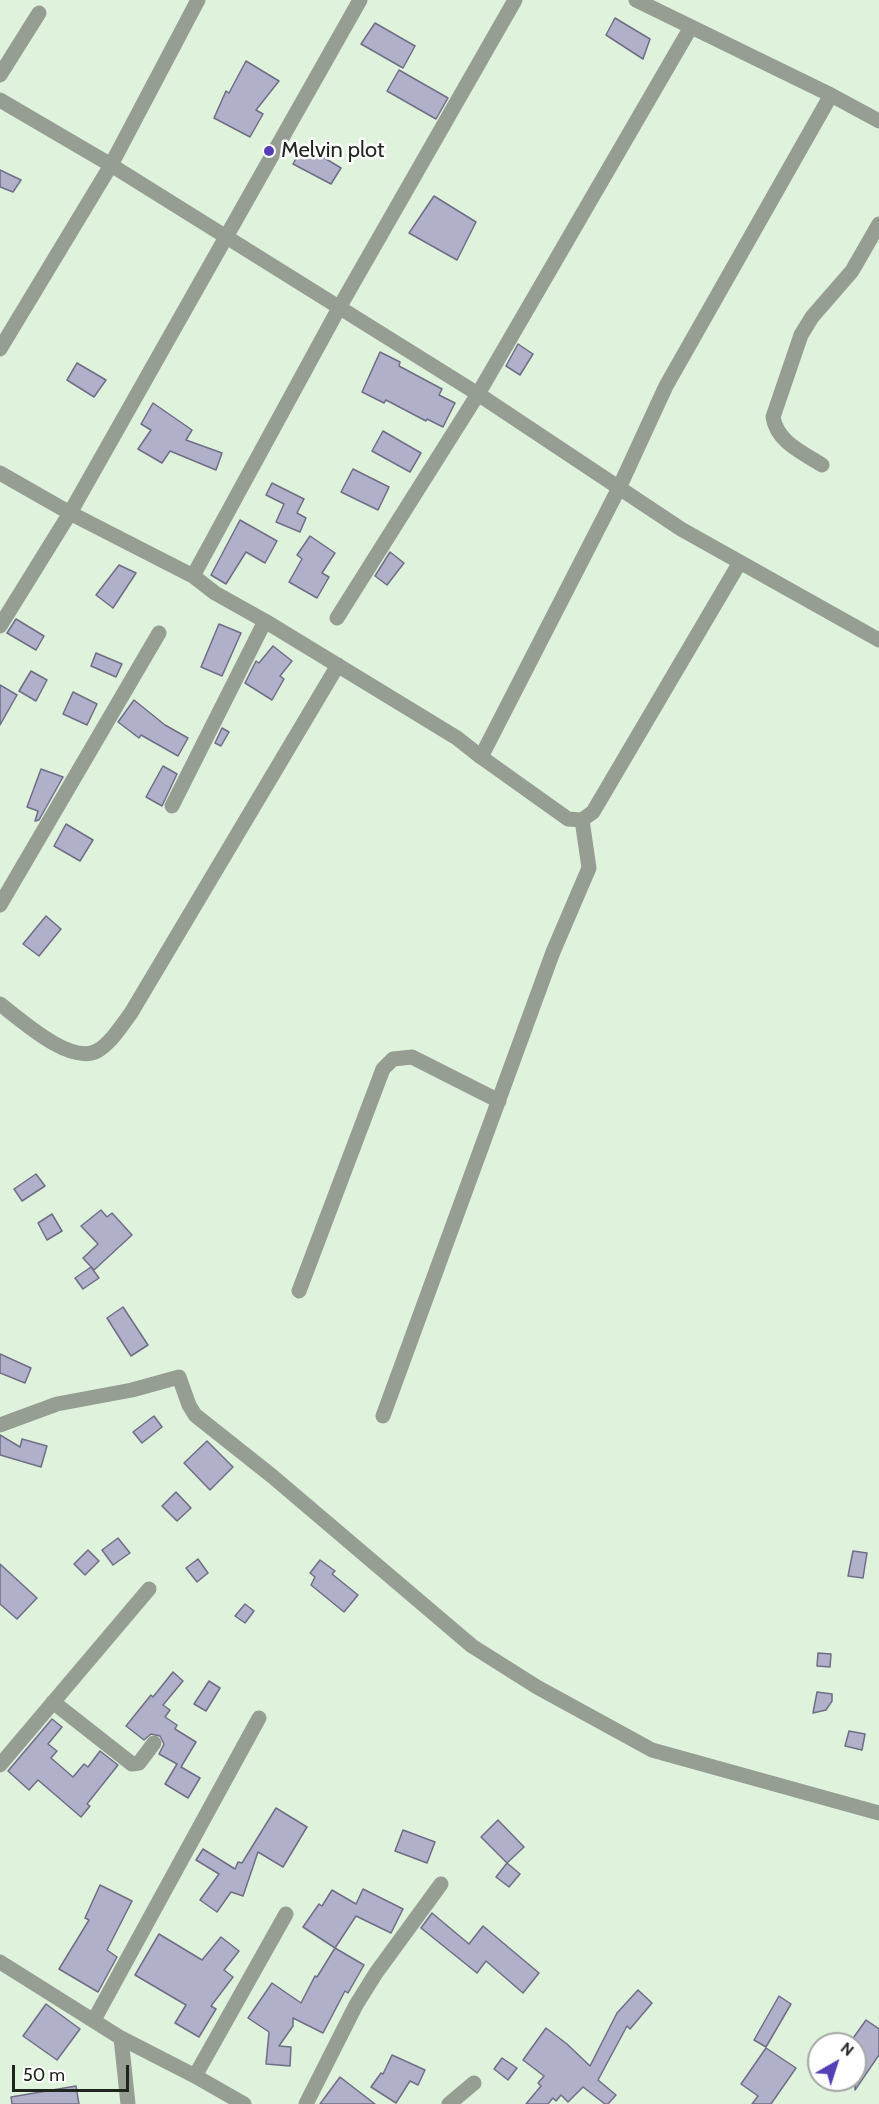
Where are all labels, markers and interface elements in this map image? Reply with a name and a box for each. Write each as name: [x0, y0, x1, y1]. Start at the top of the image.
place label: Melvin plot: [281, 138, 384, 164]
marker: Melvin plot: [262, 144, 276, 158]
north arrow: [807, 2032, 867, 2092]
text: N: [837, 2038, 858, 2060]
scale bar: [15, 2053, 132, 2091]
text: 50 m: [23, 2064, 65, 2086]

